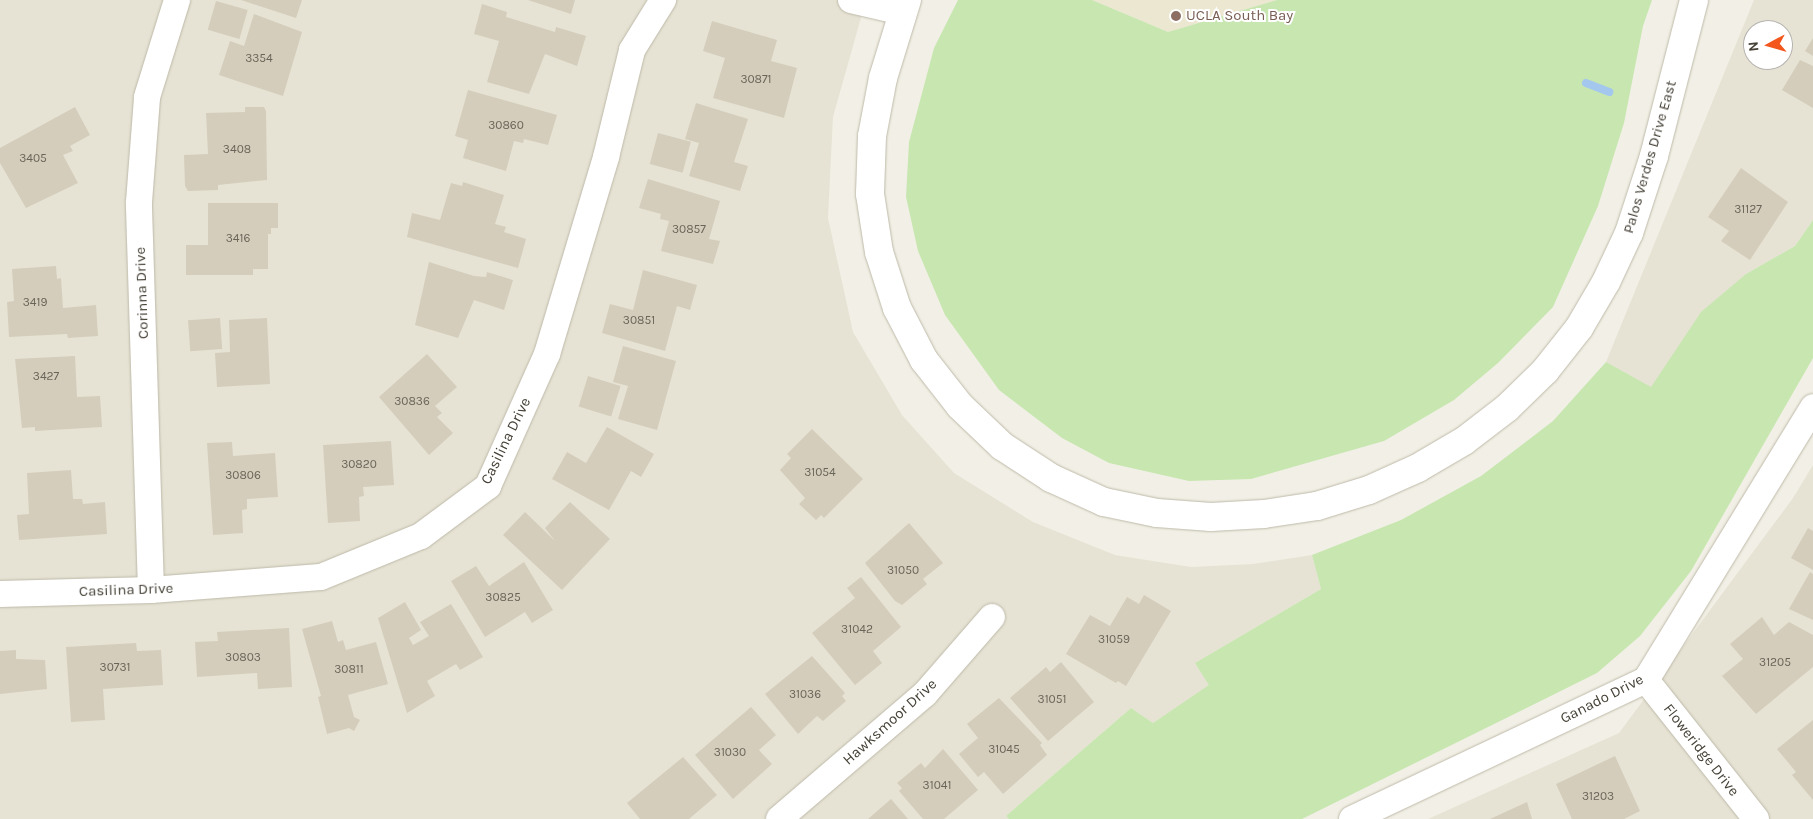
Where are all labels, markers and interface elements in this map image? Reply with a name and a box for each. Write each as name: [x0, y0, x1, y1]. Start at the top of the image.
place label: UCLA South Bay: [1186, 7, 1293, 25]
marker: UCLA South Bay: [1170, 10, 1182, 22]
north arrow: [1743, 20, 1793, 70]
text: N: [1745, 41, 1763, 52]
house number: 3354: [245, 52, 273, 66]
house number: 30871: [740, 73, 772, 87]
street label: Palos Verdes Drive East: [1620, 78, 1680, 236]
house number: 30860: [488, 119, 524, 133]
house number: 3408: [223, 143, 251, 157]
house number: 3405: [19, 152, 47, 166]
house number: 31127: [1734, 203, 1762, 217]
house number: 30857: [672, 223, 706, 237]
house number: 3416: [226, 232, 250, 246]
street label: Corinna Drive: [131, 247, 153, 339]
house number: 3419: [23, 296, 47, 310]
house number: 30851: [623, 314, 655, 328]
house number: 3427: [33, 370, 59, 384]
house number: 30836: [394, 395, 430, 409]
street label: Casilina Drive: [477, 395, 535, 487]
house number: 30820: [341, 458, 377, 472]
house number: 31054: [804, 466, 836, 480]
house number: 30806: [225, 469, 261, 483]
house number: 31050: [887, 564, 919, 578]
street label: Casilina Drive: [79, 579, 173, 601]
house number: 30825: [485, 591, 521, 605]
house number: 31042: [841, 623, 873, 637]
house number: 31059: [1098, 633, 1130, 647]
house number: 30803: [225, 651, 261, 665]
house number: 31205: [1759, 656, 1791, 670]
house number: 30731: [100, 661, 130, 675]
house number: 30811: [334, 663, 364, 677]
street label: Ganado Drive: [1557, 670, 1647, 728]
street label: Hawksmoor Drive: [839, 675, 941, 769]
house number: 31036: [789, 688, 821, 702]
house number: 31051: [1038, 693, 1066, 707]
street label: Floweridge Drive: [1659, 700, 1743, 800]
house number: 31045: [988, 743, 1020, 757]
house number: 31030: [714, 746, 746, 760]
house number: 31041: [923, 779, 951, 793]
house number: 31203: [1582, 790, 1614, 804]

